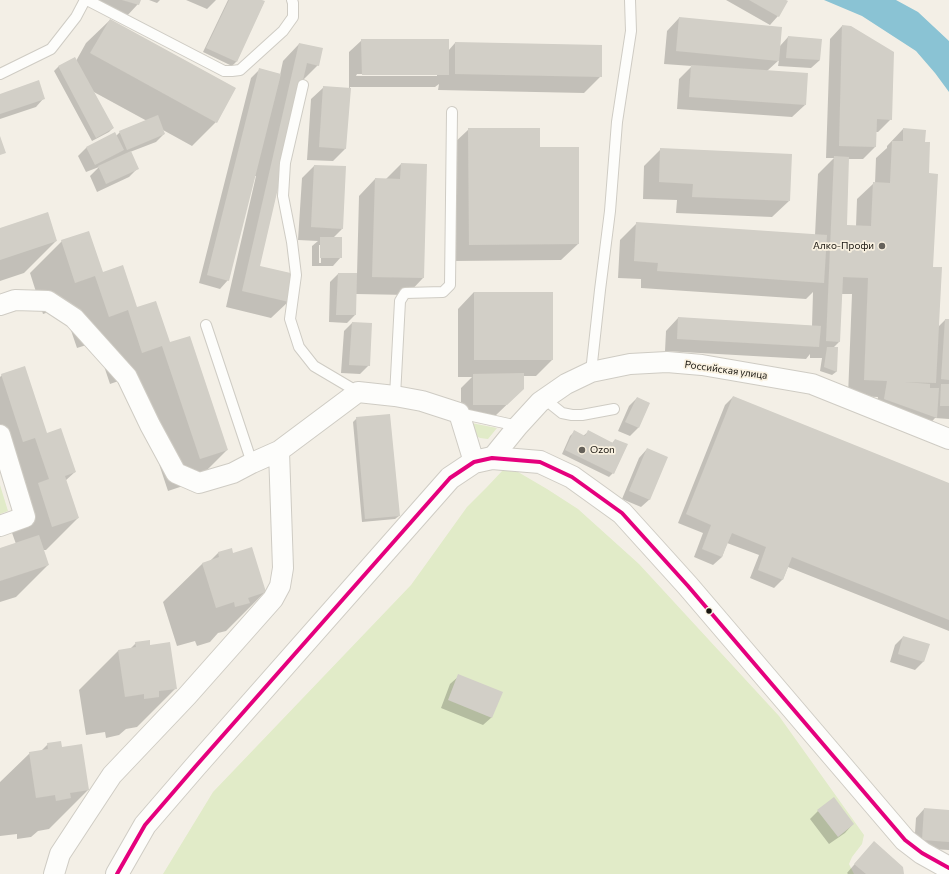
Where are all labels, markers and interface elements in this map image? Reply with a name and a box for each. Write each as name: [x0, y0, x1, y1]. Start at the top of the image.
place label: Алко-Профи: [813, 240, 874, 252]
marker: Алко-Профи: [877, 241, 887, 251]
street label: Российская улица: [684, 358, 768, 382]
place label: Ozon: [590, 444, 615, 456]
marker: Ozon: [577, 445, 587, 455]
unlabelled marker: [704, 606, 714, 616]

